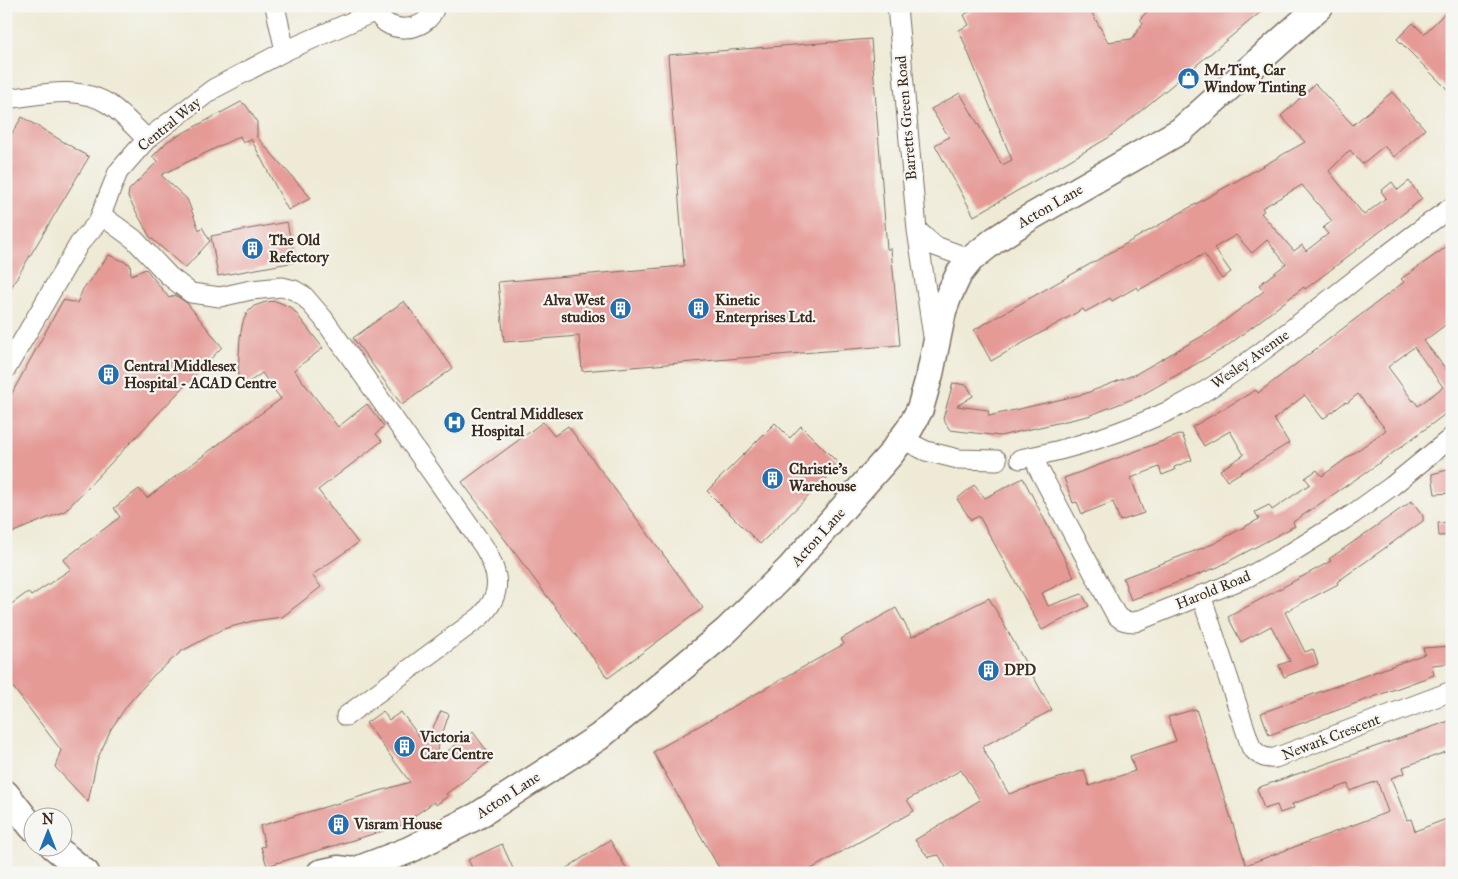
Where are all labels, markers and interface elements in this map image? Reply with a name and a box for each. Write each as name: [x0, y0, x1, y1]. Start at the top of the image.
street label: Barretts Green Road: [892, 54, 920, 181]
place label: Mr Tint, Car Window Tinting: [1204, 61, 1307, 97]
shop icon: Mr Tint, Car Window Tinting: [1176, 67, 1200, 91]
street label: Central Way: [134, 93, 205, 155]
street label: Acton Lane: [1013, 180, 1086, 232]
place label: The Old Refectory: [268, 231, 330, 267]
building icon: The Old Refectory: [241, 237, 265, 261]
place label: Alva West studios: [543, 291, 606, 326]
place label: Kinetic Enterprises Ltd.: [715, 291, 816, 327]
building icon: Alva West studios: [609, 297, 633, 321]
building icon: Kinetic Enterprises Ltd.: [687, 297, 711, 321]
street label: Wesley Avenue: [1208, 326, 1292, 392]
place label: Central Middlesex Hospital - ACAD Centre: [124, 357, 277, 393]
building icon: Central Middlesex Hospital - ACAD Centre: [96, 363, 120, 387]
place label: Central Middlesex Hospital: [471, 405, 584, 441]
hospital icon: Central Middlesex Hospital: [443, 411, 467, 435]
place label: Christie's Warehouse: [789, 460, 857, 495]
building icon: Christie's Warehouse: [761, 466, 785, 490]
street label: Acton Lane: [786, 504, 849, 571]
street label: Harold Road: [1173, 567, 1254, 613]
building icon: DPD: [976, 658, 1000, 682]
place label: DPD: [1004, 661, 1036, 679]
street label: Newark Crescent: [1279, 710, 1383, 764]
place label: Victoria Care Centre: [419, 728, 494, 763]
building icon: Victoria Care Centre: [392, 734, 416, 758]
street label: Acton Lane: [472, 768, 543, 823]
north arrow: [22, 806, 72, 856]
text: N: [42, 811, 54, 828]
building icon: Visram House: [326, 812, 350, 836]
place label: Visram House: [353, 815, 443, 833]

